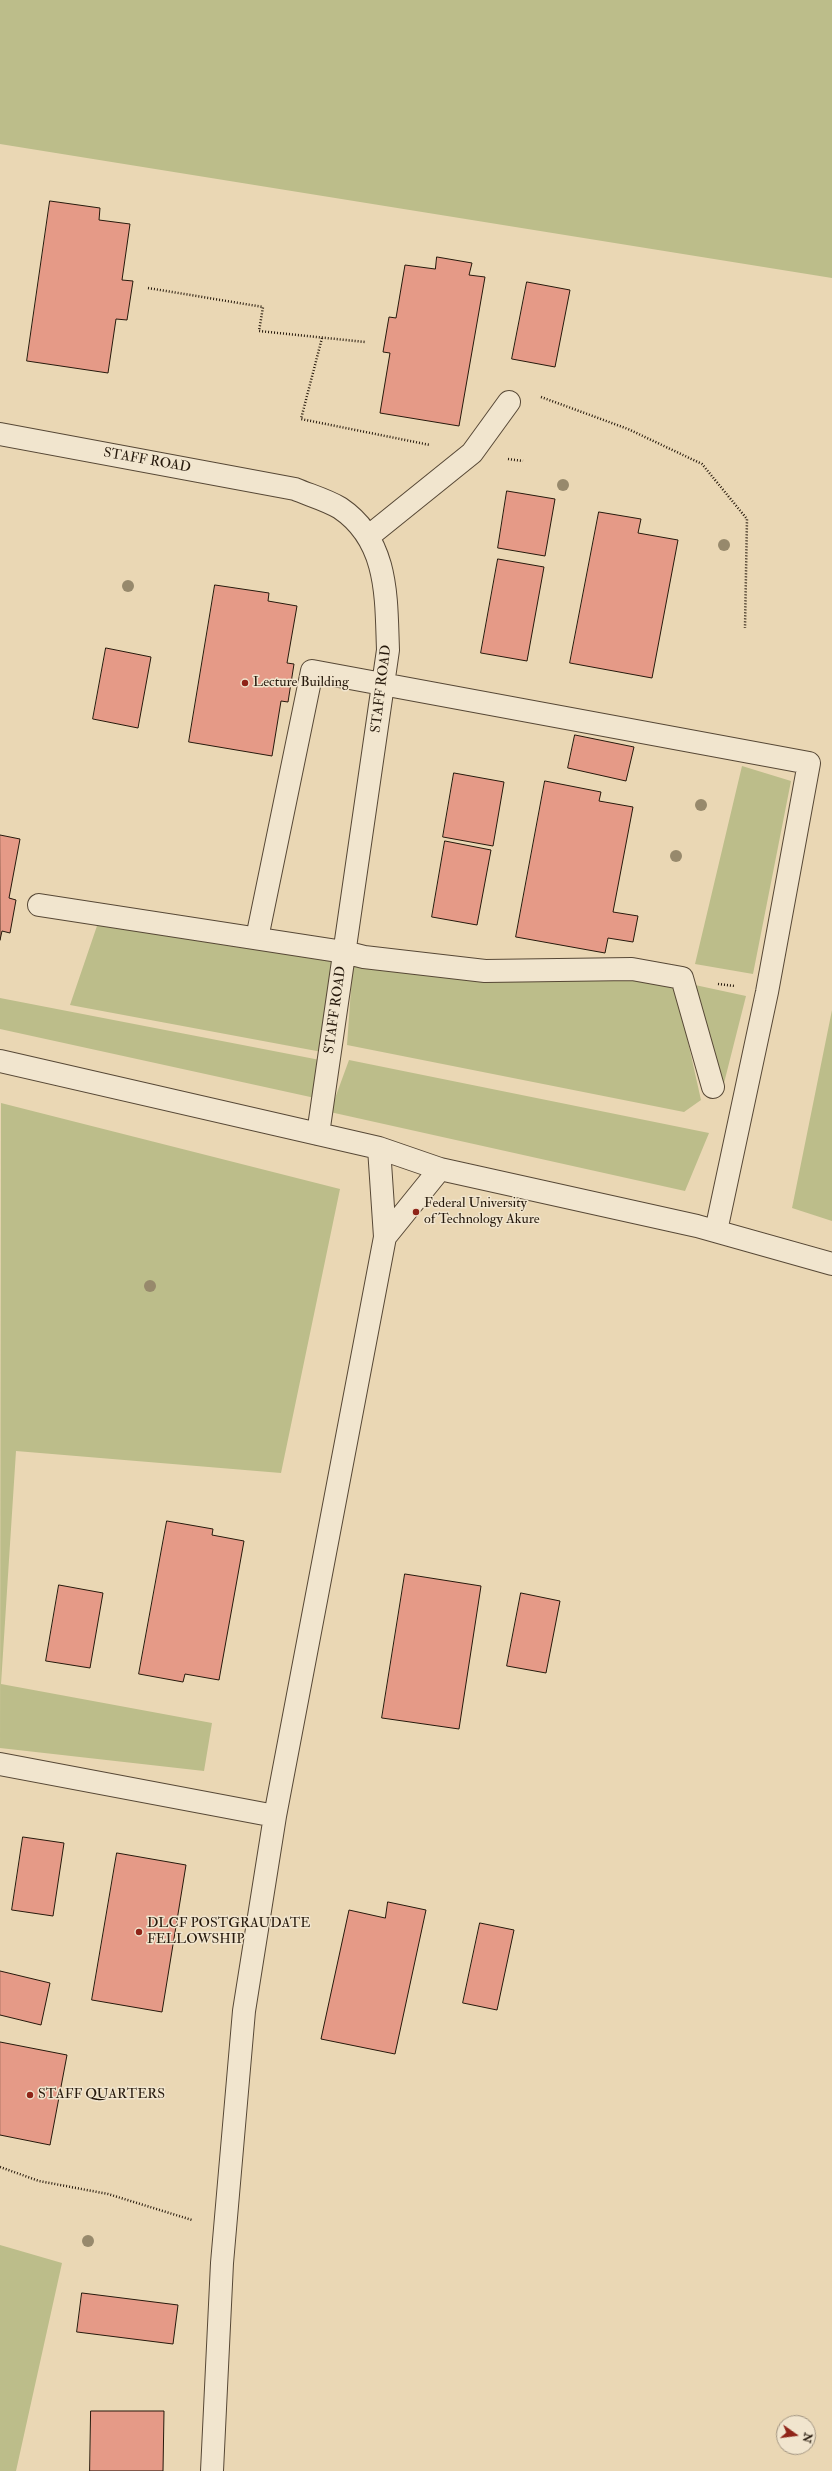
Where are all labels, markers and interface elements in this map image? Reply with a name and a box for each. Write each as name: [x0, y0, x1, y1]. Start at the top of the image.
street label: STAFF ROAD: [102, 445, 192, 477]
street label: STAFF ROAD: [368, 644, 396, 734]
place label: Lecture Building: [253, 675, 349, 691]
marker: Lecture Building: [240, 678, 250, 688]
street label: STAFF ROAD: [322, 965, 350, 1055]
place label: Federal University of Technology Akure: [424, 1196, 540, 1228]
marker: Federal University of Technology Akure: [411, 1207, 421, 1217]
place label: DLCF POSTGRAUDATE FELLOWSHIP: [147, 1916, 310, 1948]
marker: DLCF POSTGRAUDATE FELLOWSHIP: [134, 1927, 144, 1937]
place label: STAFF QUARTERS: [38, 2087, 165, 2103]
marker: STAFF QUARTERS: [25, 2090, 35, 2100]
north arrow: [776, 2415, 816, 2455]
text: N: [800, 2431, 815, 2444]

